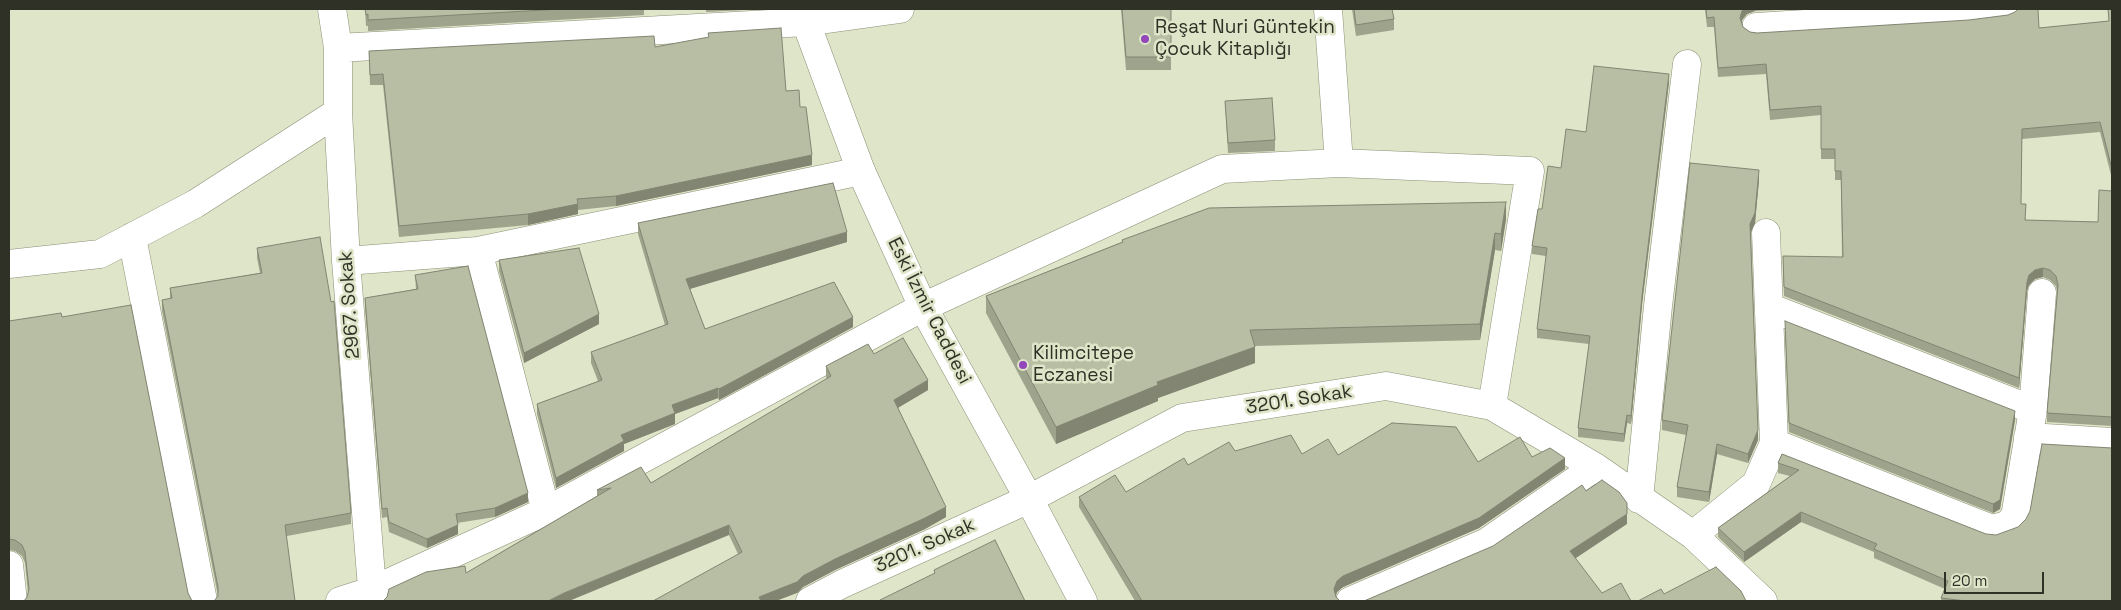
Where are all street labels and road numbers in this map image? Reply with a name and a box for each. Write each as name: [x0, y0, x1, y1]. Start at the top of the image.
street label: Eski İzmir Caddesi: [882, 234, 976, 388]
street label: 2967. Sokak: [335, 250, 365, 360]
street label: 3201. Sokak: [1244, 380, 1354, 420]
street label: 3201. Sokak: [871, 514, 979, 578]

